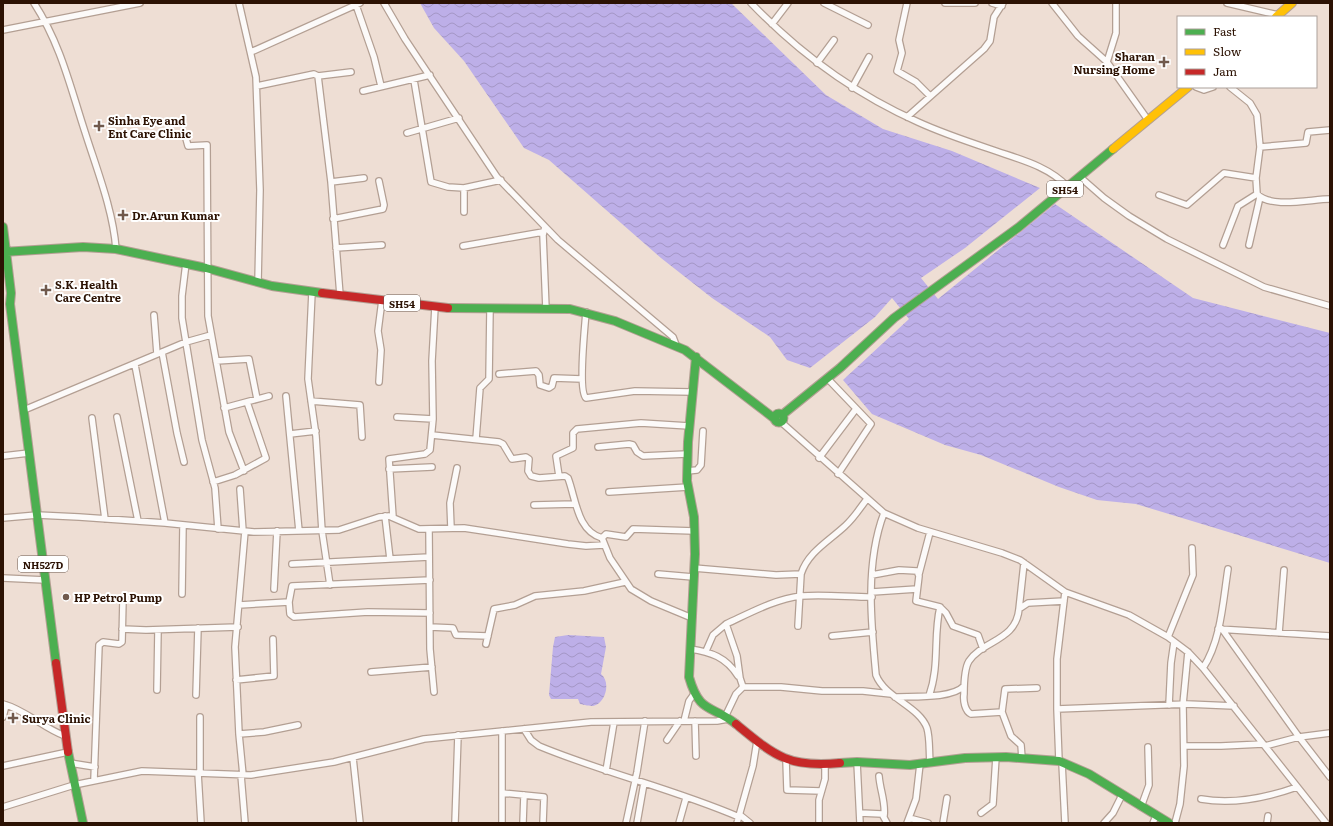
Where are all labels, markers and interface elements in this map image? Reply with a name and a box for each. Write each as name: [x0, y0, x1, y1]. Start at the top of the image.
legend: [1177, 16, 1317, 88]
text: Fast: [1213, 22, 1237, 40]
text: Slow: [1213, 42, 1242, 60]
place label: Sharan Nursing Home: [1074, 48, 1155, 77]
marker: Sharan Nursing Home: [1158, 56, 1170, 68]
text: Jam: [1213, 62, 1238, 80]
place label: Sinha Eye and Ent Care Clinic: [108, 112, 191, 141]
marker: Sinha Eye and Ent Care Clinic: [93, 120, 105, 132]
road number: SH54: [1047, 181, 1083, 197]
place label: Dr.Arun Kumar: [132, 207, 220, 223]
marker: Dr.Arun Kumar: [117, 209, 129, 221]
place label: S.K. Health Care Centre: [55, 276, 121, 305]
marker: S.K. Health Care Centre: [40, 284, 52, 296]
road number: SH54: [384, 295, 420, 311]
road number: NH527D: [18, 556, 68, 572]
place label: HP Petrol Pump: [74, 589, 162, 605]
marker: HP Petrol Pump: [61, 592, 71, 602]
place label: Surya Clinic: [22, 710, 91, 726]
marker: Surya Clinic: [7, 712, 19, 724]

